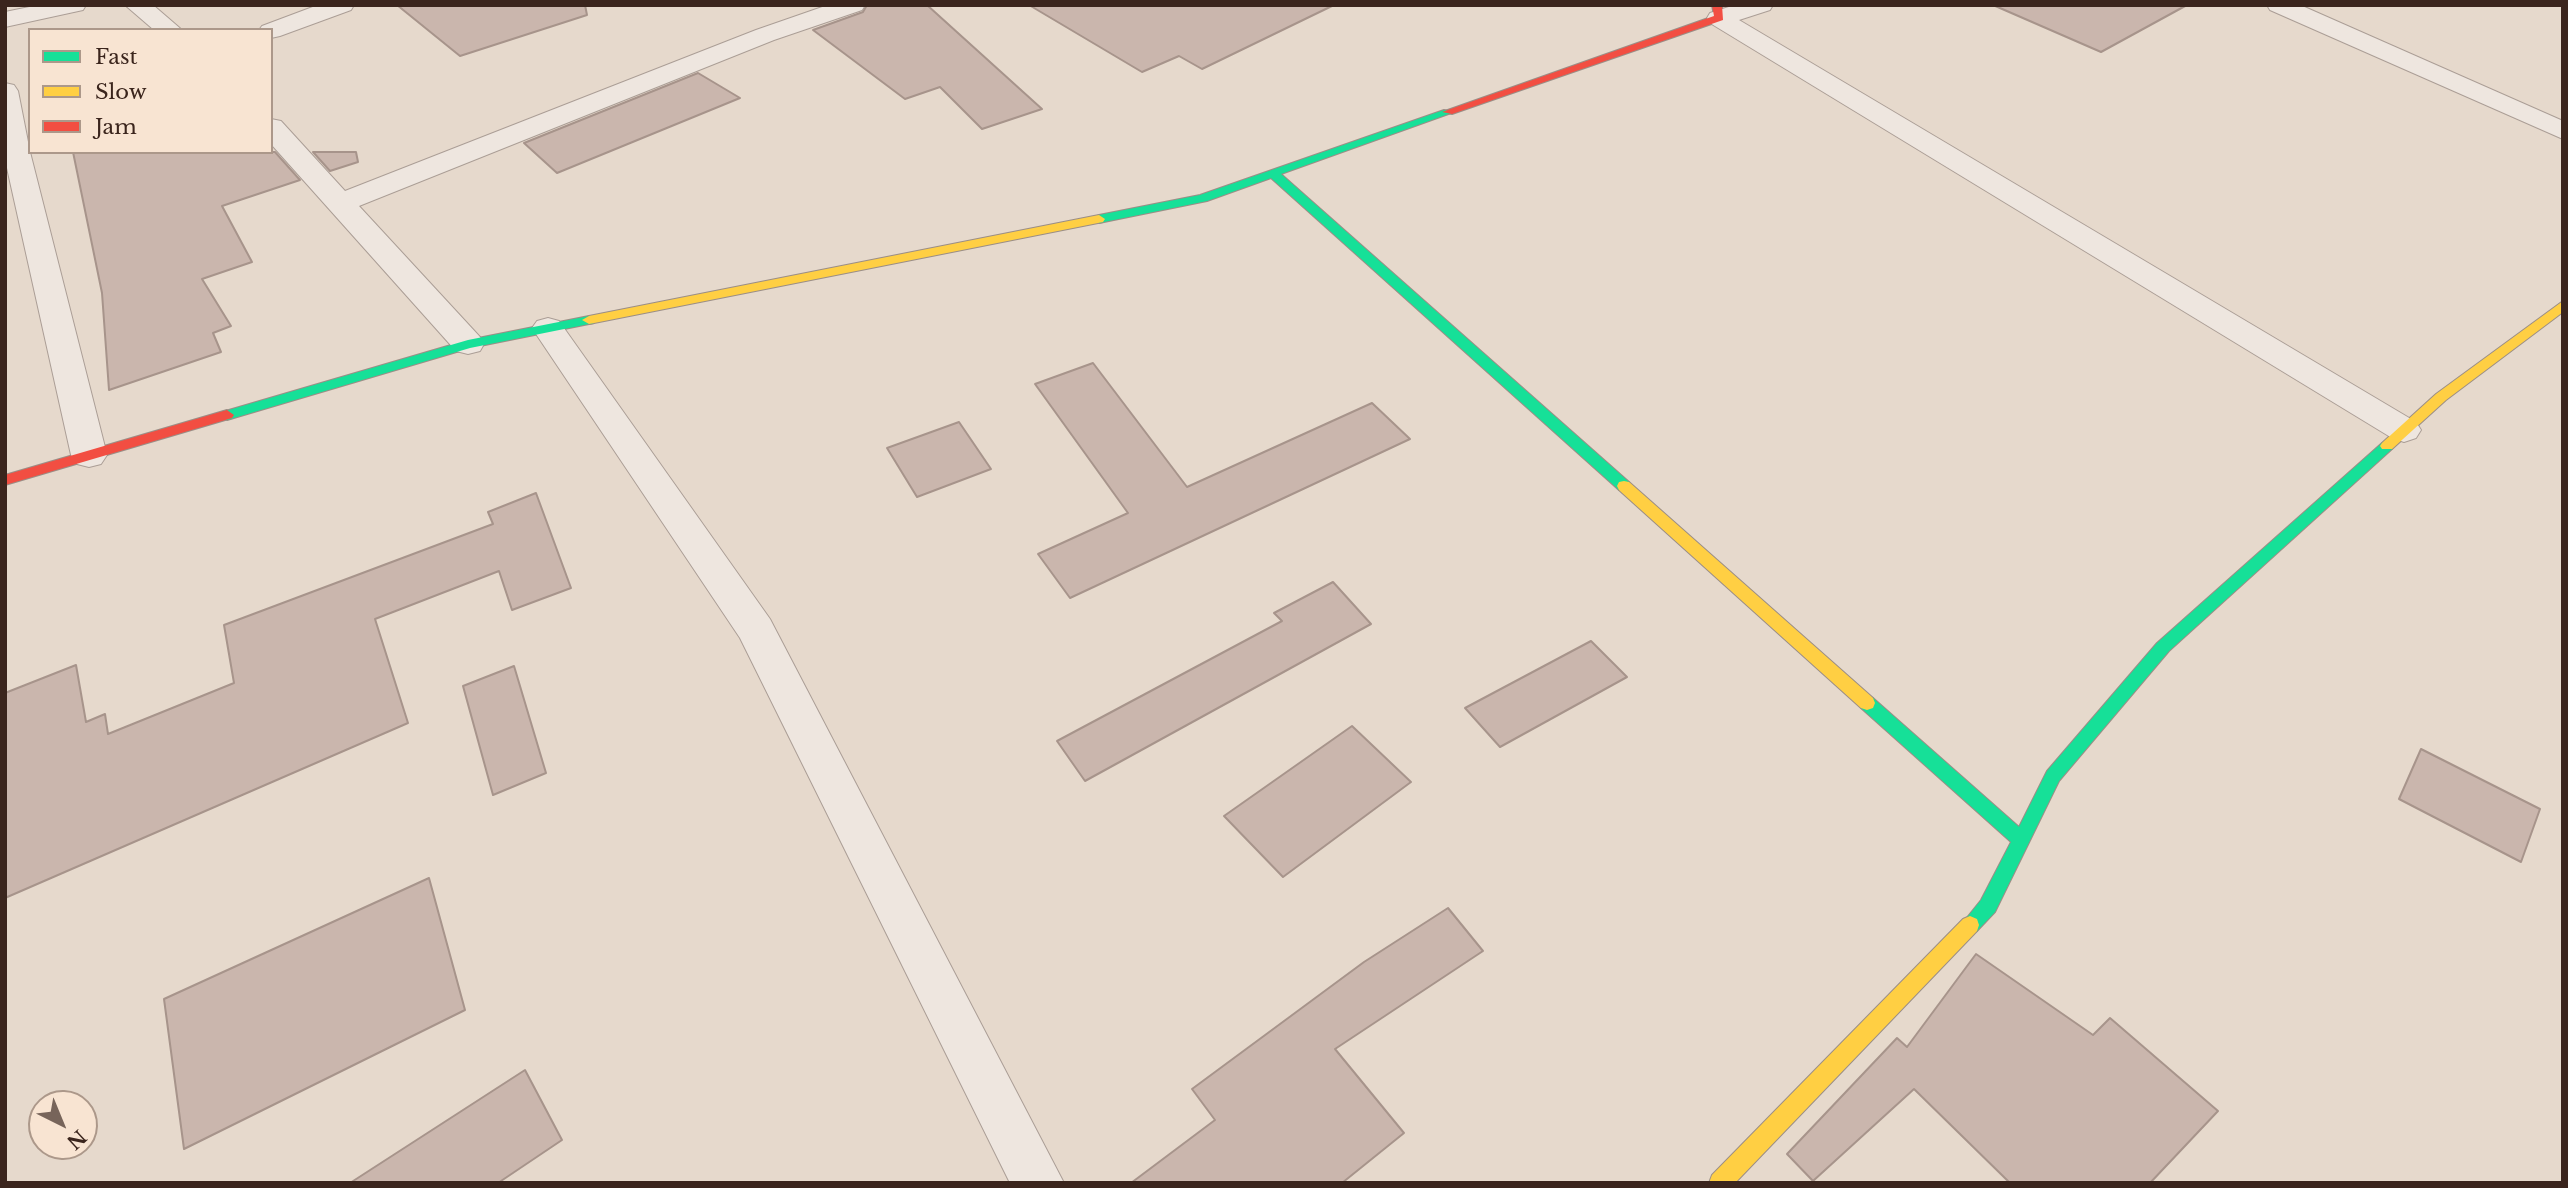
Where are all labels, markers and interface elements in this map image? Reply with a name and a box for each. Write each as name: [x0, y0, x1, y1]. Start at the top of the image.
legend: [28, 28, 273, 154]
text: Fast: [95, 44, 137, 70]
text: Slow: [95, 79, 147, 105]
text: Jam: [95, 114, 137, 140]
north arrow: [28, 1090, 98, 1160]
text: N: [62, 1125, 91, 1154]

